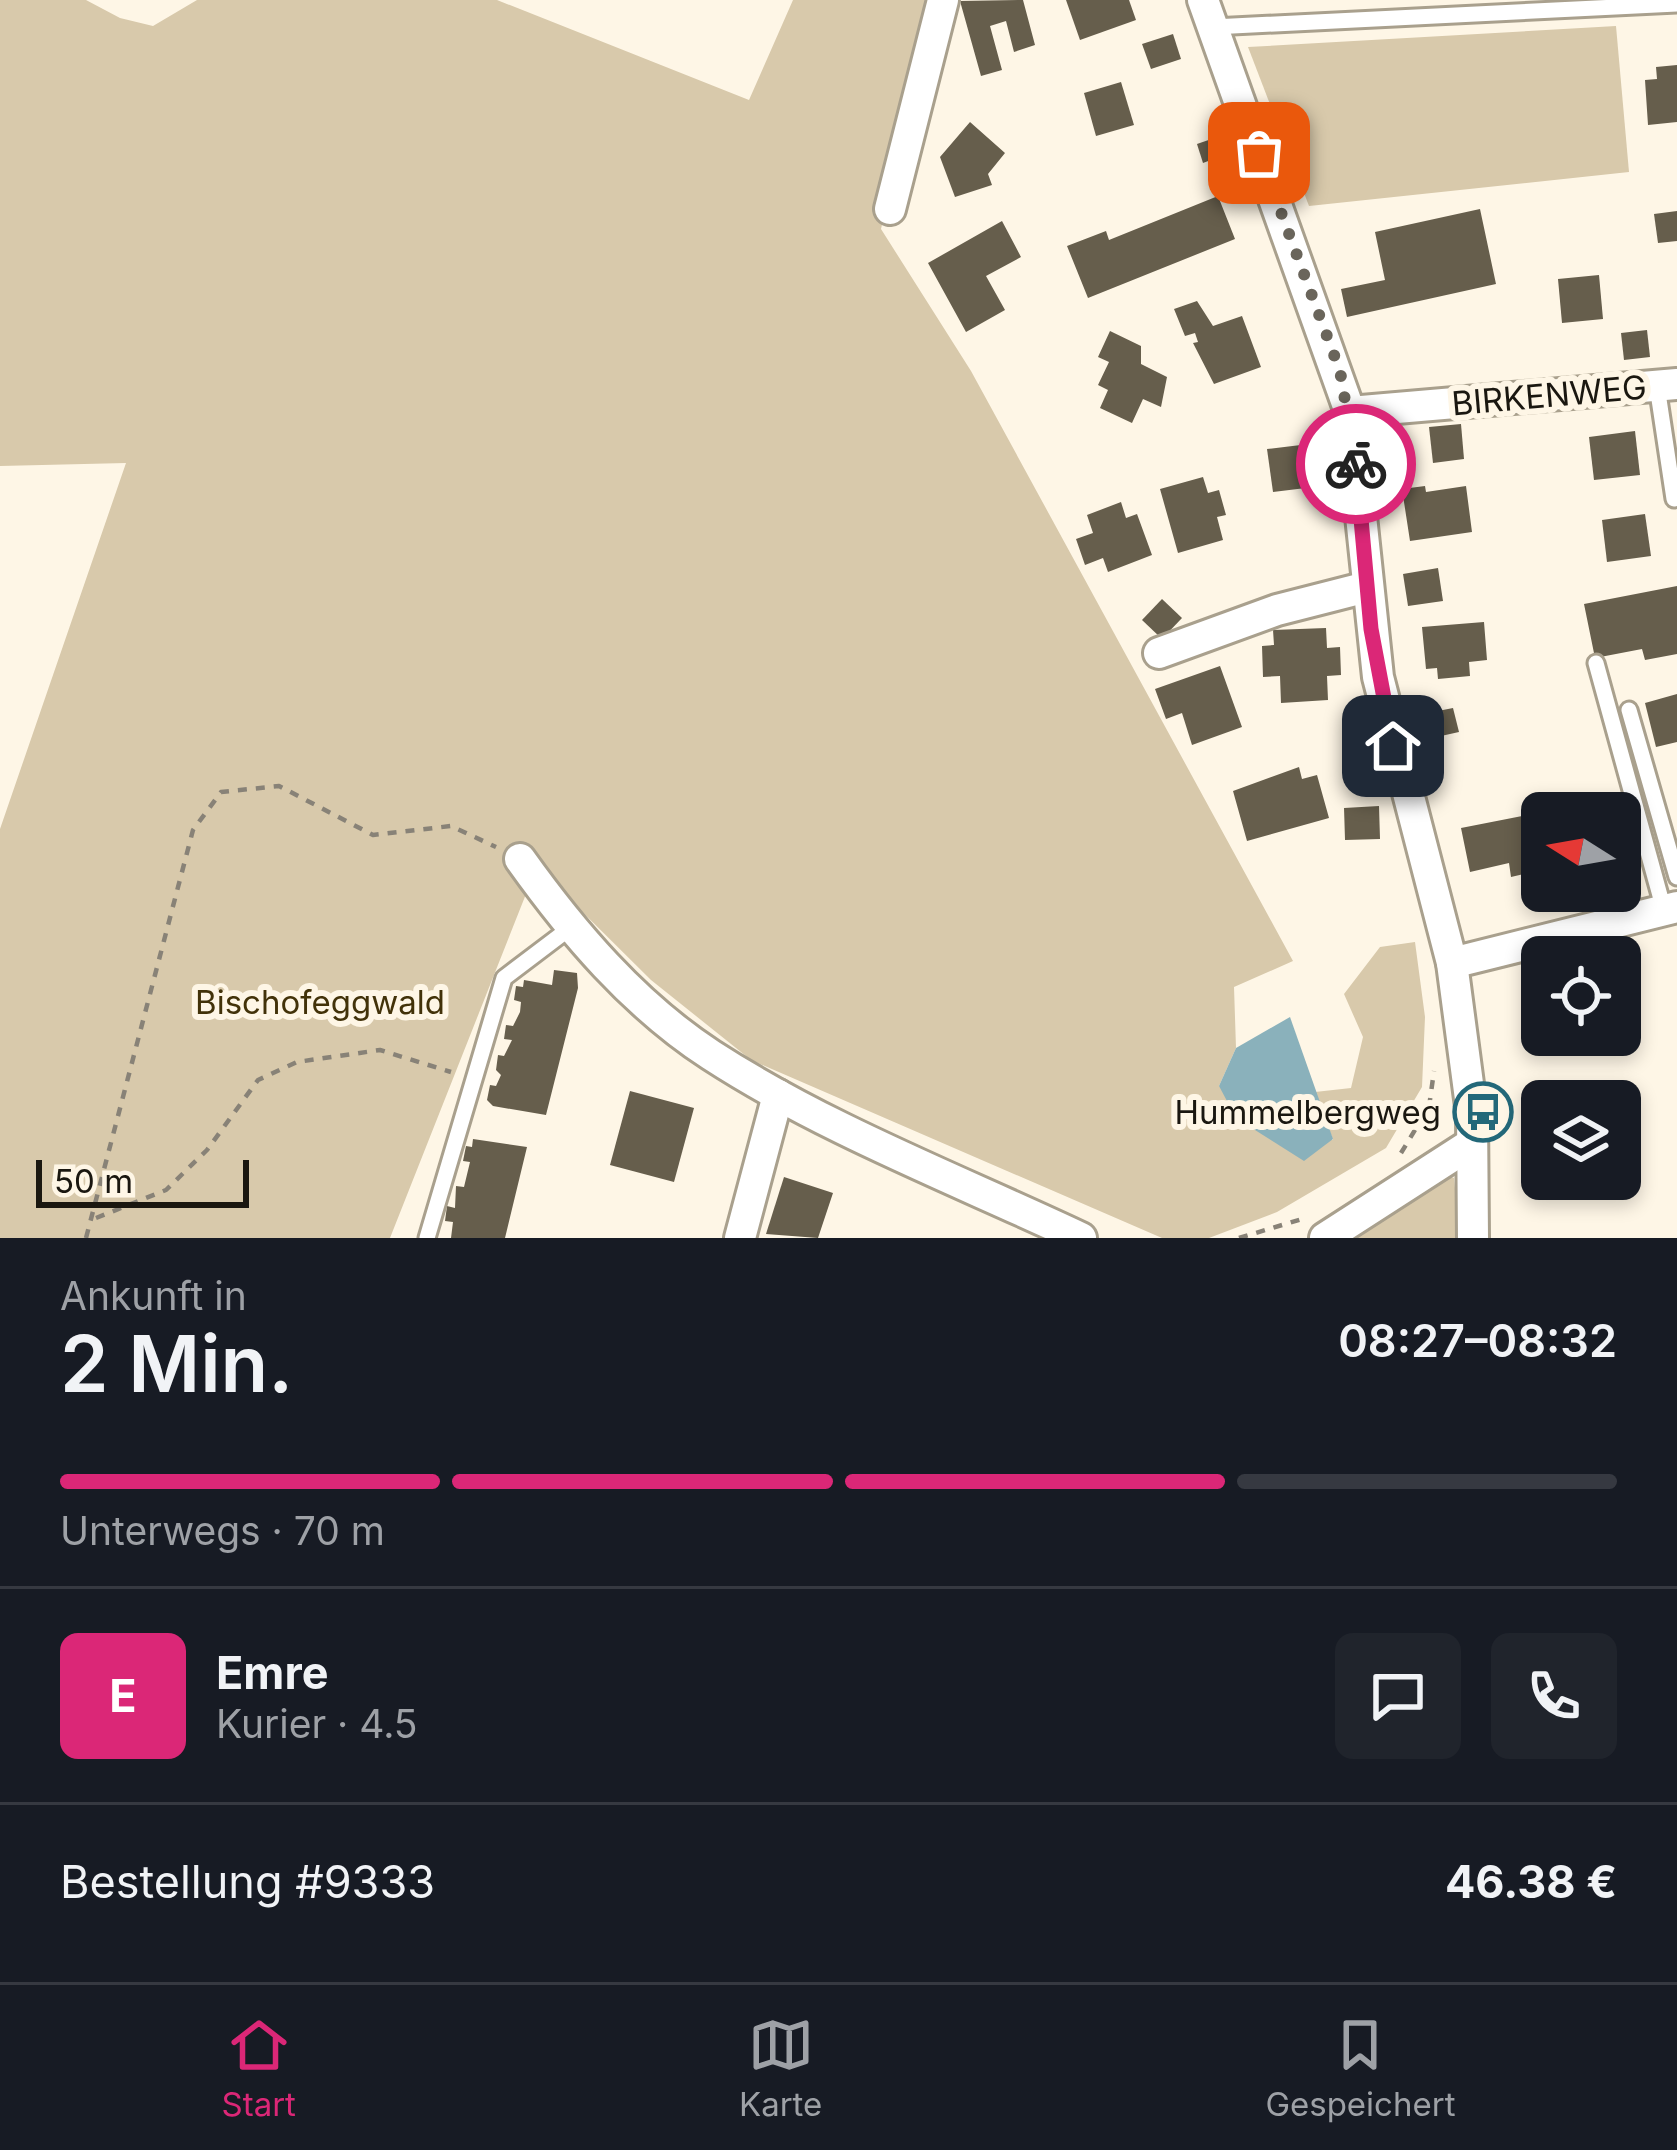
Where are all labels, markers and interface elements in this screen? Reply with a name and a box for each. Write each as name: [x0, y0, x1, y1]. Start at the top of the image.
pin: [1208, 102, 1310, 204]
icon: bag: [1226, 120, 1292, 186]
street label: BIRKENWEG: [1450, 367, 1648, 423]
courier: [1296, 404, 1416, 524]
icon: bike: [1323, 431, 1389, 497]
pin: [1342, 695, 1444, 797]
icon: home: [1360, 713, 1426, 779]
north arrow: [1521, 792, 1641, 912]
map controls: [1521, 792, 1641, 1200]
button: locate: [1521, 936, 1641, 1056]
park label: Bischofeggwald: [195, 982, 445, 1022]
button: layers: [1521, 1080, 1641, 1200]
bus stop icon: Hummelbergweg: [1452, 1081, 1514, 1143]
place label: Hummelbergweg: [1174, 1092, 1441, 1132]
scale bar: [36, 1154, 249, 1207]
text: 50 m: [54, 1161, 133, 1201]
text: Ankunft in: [60, 1272, 247, 1319]
text: 08:27–08:32: [1338, 1313, 1617, 1368]
text: 2 Min.: [60, 1316, 293, 1411]
text: Unterwegs · 70 m: [60, 1507, 385, 1554]
button: chat: [1335, 1633, 1461, 1759]
button: phone: [1491, 1633, 1617, 1759]
text: Emre: [216, 1645, 328, 1700]
text: E: [109, 1668, 137, 1723]
text: Kurier · 4.5: [216, 1700, 418, 1747]
text: Bestellung #9333: [60, 1854, 435, 1909]
text: 46.38 €: [1445, 1854, 1617, 1909]
tab: Start: [222, 2012, 296, 2124]
tab: Karte: [739, 2012, 822, 2124]
tab: Gespeichert: [1265, 2012, 1455, 2124]

